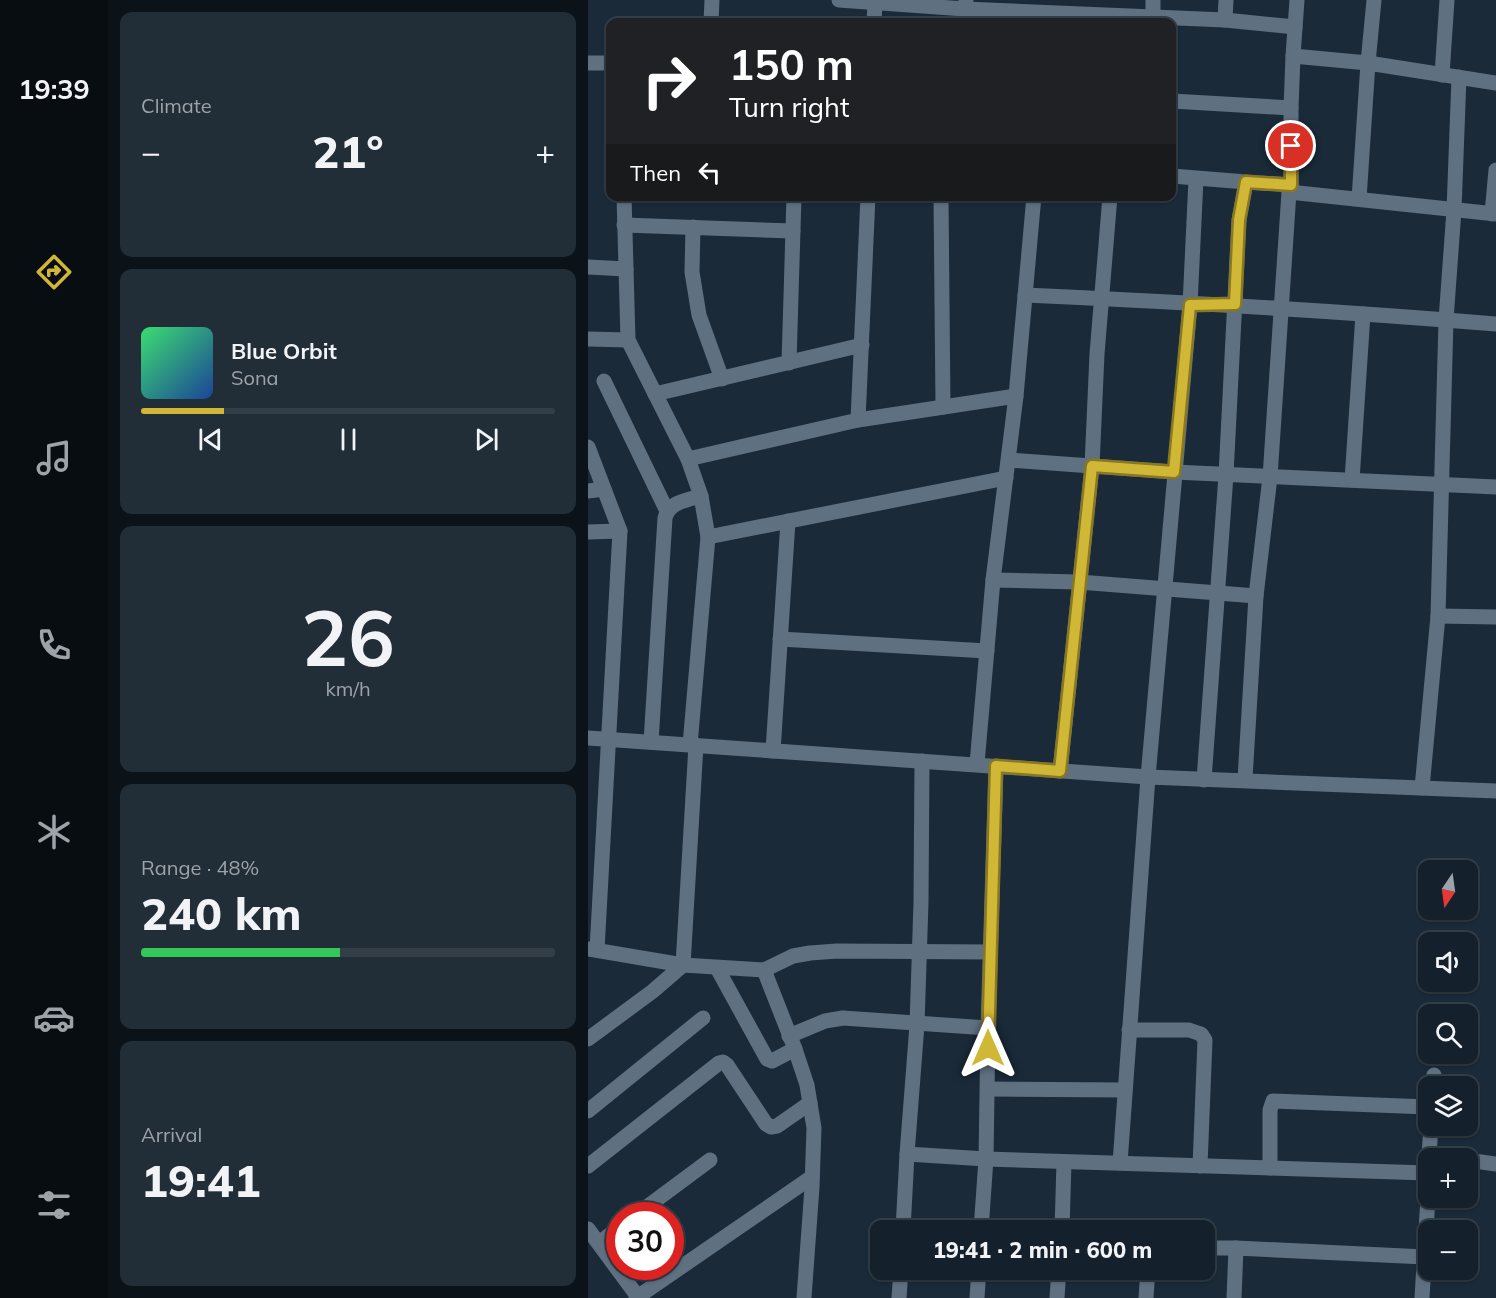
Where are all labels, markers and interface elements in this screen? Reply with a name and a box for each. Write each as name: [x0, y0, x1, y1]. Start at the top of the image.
text: 150 m: [729, 38, 854, 91]
icon: right: [630, 42, 708, 120]
text: 19:39: [18, 72, 90, 106]
text: Turn right: [729, 90, 849, 124]
text: Climate: [141, 93, 212, 118]
pin: [1265, 120, 1316, 171]
text: 21°: [312, 123, 384, 179]
icon: arrive: [1274, 129, 1307, 162]
text: −: [141, 131, 161, 172]
text: +: [535, 131, 555, 172]
icon: left: [693, 156, 726, 189]
text: Then: [630, 159, 681, 187]
icon: directions: [33, 251, 75, 293]
text: Blue Orbit: [231, 337, 337, 365]
text: Sona: [231, 365, 279, 390]
icon: previous: [194, 423, 227, 456]
icon: pause: [332, 423, 365, 456]
icon: next: [470, 423, 503, 456]
icon: music: [33, 437, 75, 479]
text: 26: [301, 588, 395, 686]
icon: phone: [33, 624, 75, 666]
text: km/h: [325, 676, 371, 701]
icon: climate: [33, 811, 75, 853]
text: Range · 48%: [141, 855, 259, 880]
north arrow: [1418, 860, 1478, 920]
map controls: [1418, 860, 1478, 1280]
text: 240 km: [141, 885, 302, 941]
button: sound: [1418, 932, 1478, 992]
icon: car: [33, 997, 75, 1039]
button: search: [1418, 1004, 1478, 1064]
position arrow: [956, 1016, 1020, 1080]
button: layers: [1418, 1076, 1478, 1136]
text: Arrival: [141, 1122, 202, 1147]
button: +: [1418, 1148, 1478, 1208]
text: 19:41: [141, 1152, 261, 1208]
icon: filters: [33, 1184, 75, 1226]
speed limit sign: 30: [606, 1202, 684, 1280]
button: −: [1418, 1220, 1478, 1280]
text: 19:41 · 2 min · 600 m: [933, 1236, 1152, 1264]

